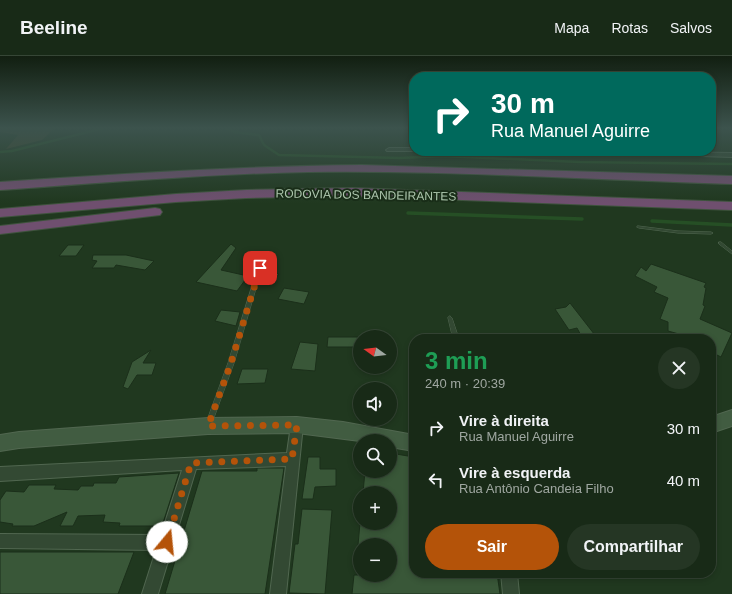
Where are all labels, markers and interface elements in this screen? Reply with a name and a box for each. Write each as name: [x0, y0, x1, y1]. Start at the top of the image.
text: Beeline: [20, 17, 88, 38]
text: Mapa: [554, 20, 589, 36]
text: Rotas: [611, 20, 648, 36]
text: Salvos: [670, 20, 712, 36]
icon: right: [425, 88, 477, 140]
text: 30 m: [491, 88, 555, 119]
text: Rua Manuel Aguirre: [491, 121, 650, 141]
street label: RODOVIA DOS BANDEIRANTES: [276, 186, 456, 204]
pin: [243, 251, 277, 285]
icon: arrive: [249, 257, 271, 279]
north arrow: [353, 330, 397, 374]
map controls: [353, 330, 397, 582]
text: 3 min: [425, 347, 488, 374]
button: close: [658, 347, 700, 389]
text: 240 m · 20:39: [425, 376, 505, 391]
button: sound: [353, 382, 397, 426]
text: Vire à direita: [459, 412, 549, 429]
icon: right: [425, 417, 447, 439]
text: 30 m: [667, 420, 700, 437]
text: Rua Manuel Aguirre: [459, 429, 574, 444]
button: search: [353, 434, 397, 478]
text: Vire à esquerda: [459, 464, 570, 481]
icon: left: [425, 469, 447, 491]
text: 40 m: [667, 472, 700, 489]
text: Rua Antônio Candeia Filho: [459, 481, 614, 496]
button: +: [353, 486, 397, 530]
position arrow: [146, 521, 188, 563]
button: Sair: [425, 524, 559, 570]
button: Compartilhar: [567, 524, 700, 570]
button: −: [353, 538, 397, 582]

